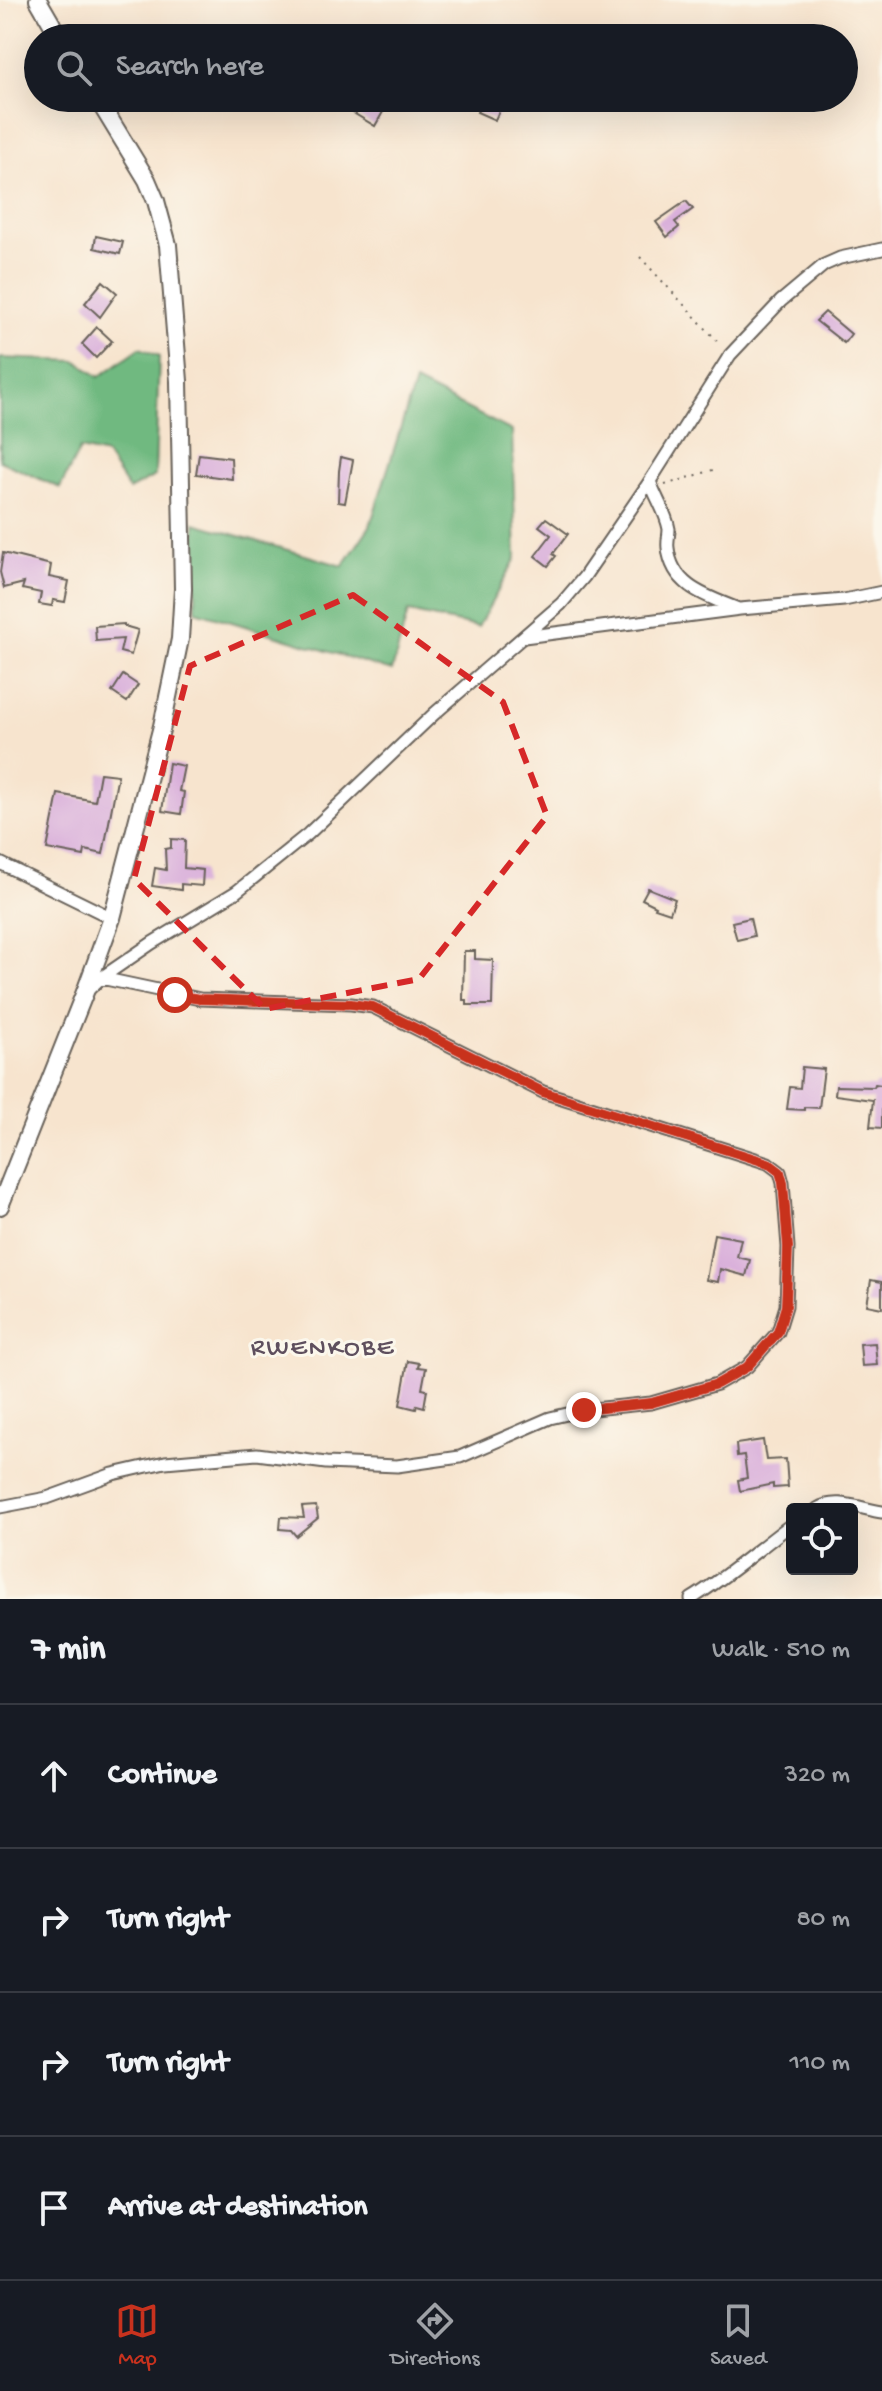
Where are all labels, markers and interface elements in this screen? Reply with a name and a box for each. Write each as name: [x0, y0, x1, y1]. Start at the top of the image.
search box: [24, 24, 858, 112]
icon: search: [52, 46, 96, 90]
text: Search here: [116, 51, 264, 86]
route start: [157, 977, 193, 1013]
district label: RWENKOBE: [251, 1334, 395, 1365]
route end: [566, 1392, 602, 1428]
map controls: [786, 1503, 858, 1575]
button: locate: [786, 1503, 858, 1575]
text: 7 min: [32, 1631, 105, 1671]
text: Walk · 510 m: [712, 1636, 850, 1667]
icon: ahead: [32, 1754, 76, 1798]
text: Continue: [108, 1759, 217, 1794]
text: 320 m: [784, 1761, 850, 1792]
icon: right: [32, 1898, 76, 1942]
text: Turn right: [108, 1903, 228, 1938]
text: 80 m: [796, 1905, 850, 1936]
icon: right: [32, 2042, 76, 2086]
text: Turn right: [108, 2047, 228, 2082]
text: 110 m: [790, 2049, 850, 2080]
icon: arrive: [32, 2186, 76, 2230]
text: Arrive at destination: [108, 2191, 368, 2226]
tab: Map: [115, 2299, 159, 2373]
tab: Directions: [390, 2299, 480, 2373]
tab: Saved: [710, 2299, 767, 2373]

